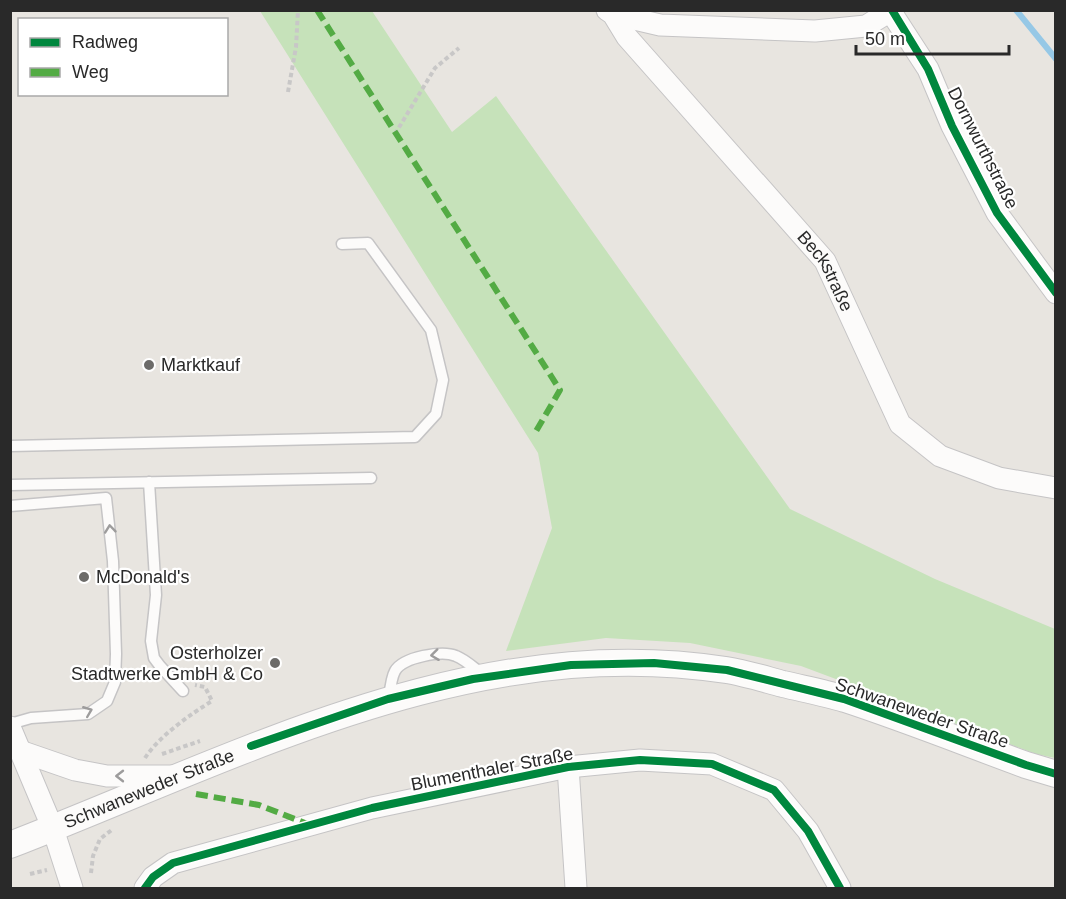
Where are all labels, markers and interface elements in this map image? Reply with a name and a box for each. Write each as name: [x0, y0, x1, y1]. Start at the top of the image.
legend: [18, 18, 228, 96]
scale bar: [856, 18, 1009, 56]
text: 50 m: [865, 29, 905, 49]
text: Radweg: [72, 32, 138, 52]
text: Weg: [72, 62, 109, 82]
street label: Dornwurthstraße: [944, 84, 1022, 212]
street label: Beckstraße: [793, 227, 857, 315]
place label: Marktkauf: [161, 355, 241, 375]
marker: Marktkauf: [142, 358, 156, 372]
one-way arrow: [104, 525, 117, 534]
place label: McDonald's: [96, 567, 189, 587]
marker: McDonald's: [77, 570, 91, 584]
place label: Osterholzer Stadtwerke GmbH & Co: [71, 643, 263, 684]
one-way arrow: [430, 648, 440, 660]
marker: Osterholzer Stadtwerke GmbH & Co: [268, 656, 282, 670]
street label: Schwaneweder Straße: [833, 674, 1011, 752]
one-way arrow: [82, 706, 93, 718]
street label: Blumenthaler Straße: [409, 743, 575, 795]
street label: Schwaneweder Straße: [61, 745, 237, 833]
one-way arrow: [115, 770, 124, 782]

